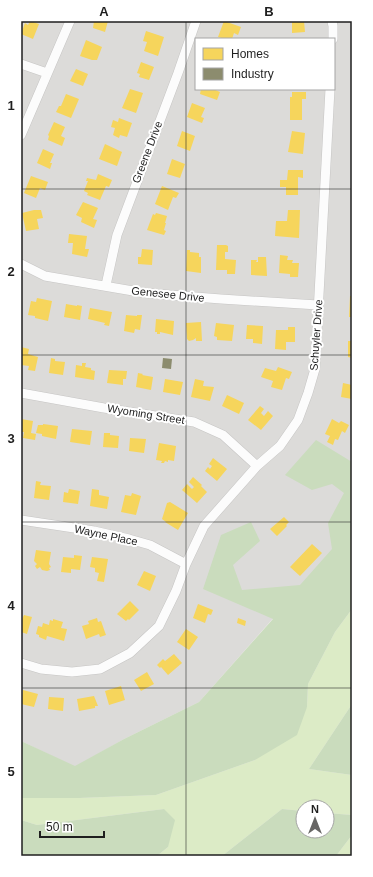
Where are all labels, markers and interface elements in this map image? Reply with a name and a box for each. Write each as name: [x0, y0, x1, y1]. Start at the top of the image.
text: A: [99, 4, 109, 19]
text: B: [264, 4, 274, 19]
legend: [195, 38, 335, 90]
text: Homes: [231, 47, 269, 61]
text: Industry: [231, 67, 274, 81]
text: 1: [7, 98, 15, 113]
street label: Greene Drive: [130, 119, 164, 185]
text: 2: [7, 264, 15, 279]
street label: Genesee Drive: [131, 284, 205, 304]
street label: Schuyler Drive: [308, 299, 324, 371]
street label: Wyoming Street: [106, 402, 186, 426]
text: 3: [7, 431, 15, 446]
street label: Wayne Place: [73, 522, 139, 548]
text: 4: [7, 598, 15, 613]
text: 5: [7, 764, 15, 779]
north arrow: [295, 799, 335, 839]
text: N: [311, 803, 319, 815]
scale bar: [40, 813, 104, 839]
text: 50 m: [46, 820, 73, 834]

